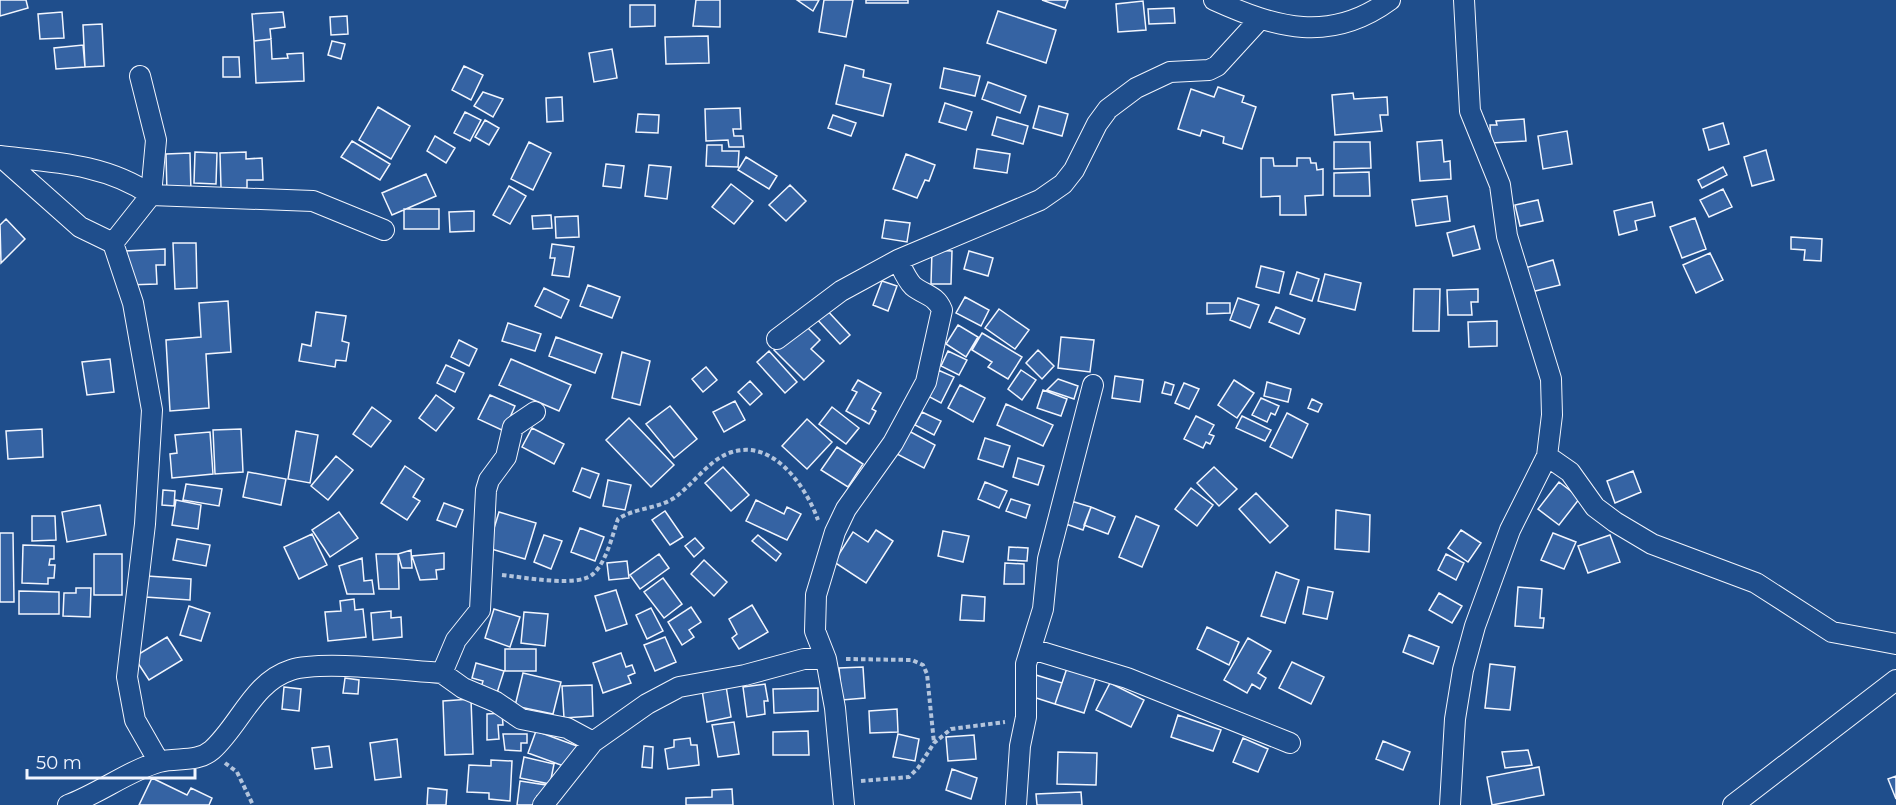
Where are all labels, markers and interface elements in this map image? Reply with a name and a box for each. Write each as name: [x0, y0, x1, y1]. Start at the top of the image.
scale bar: [27, 742, 195, 780]
text: 50 m: [36, 752, 82, 774]

